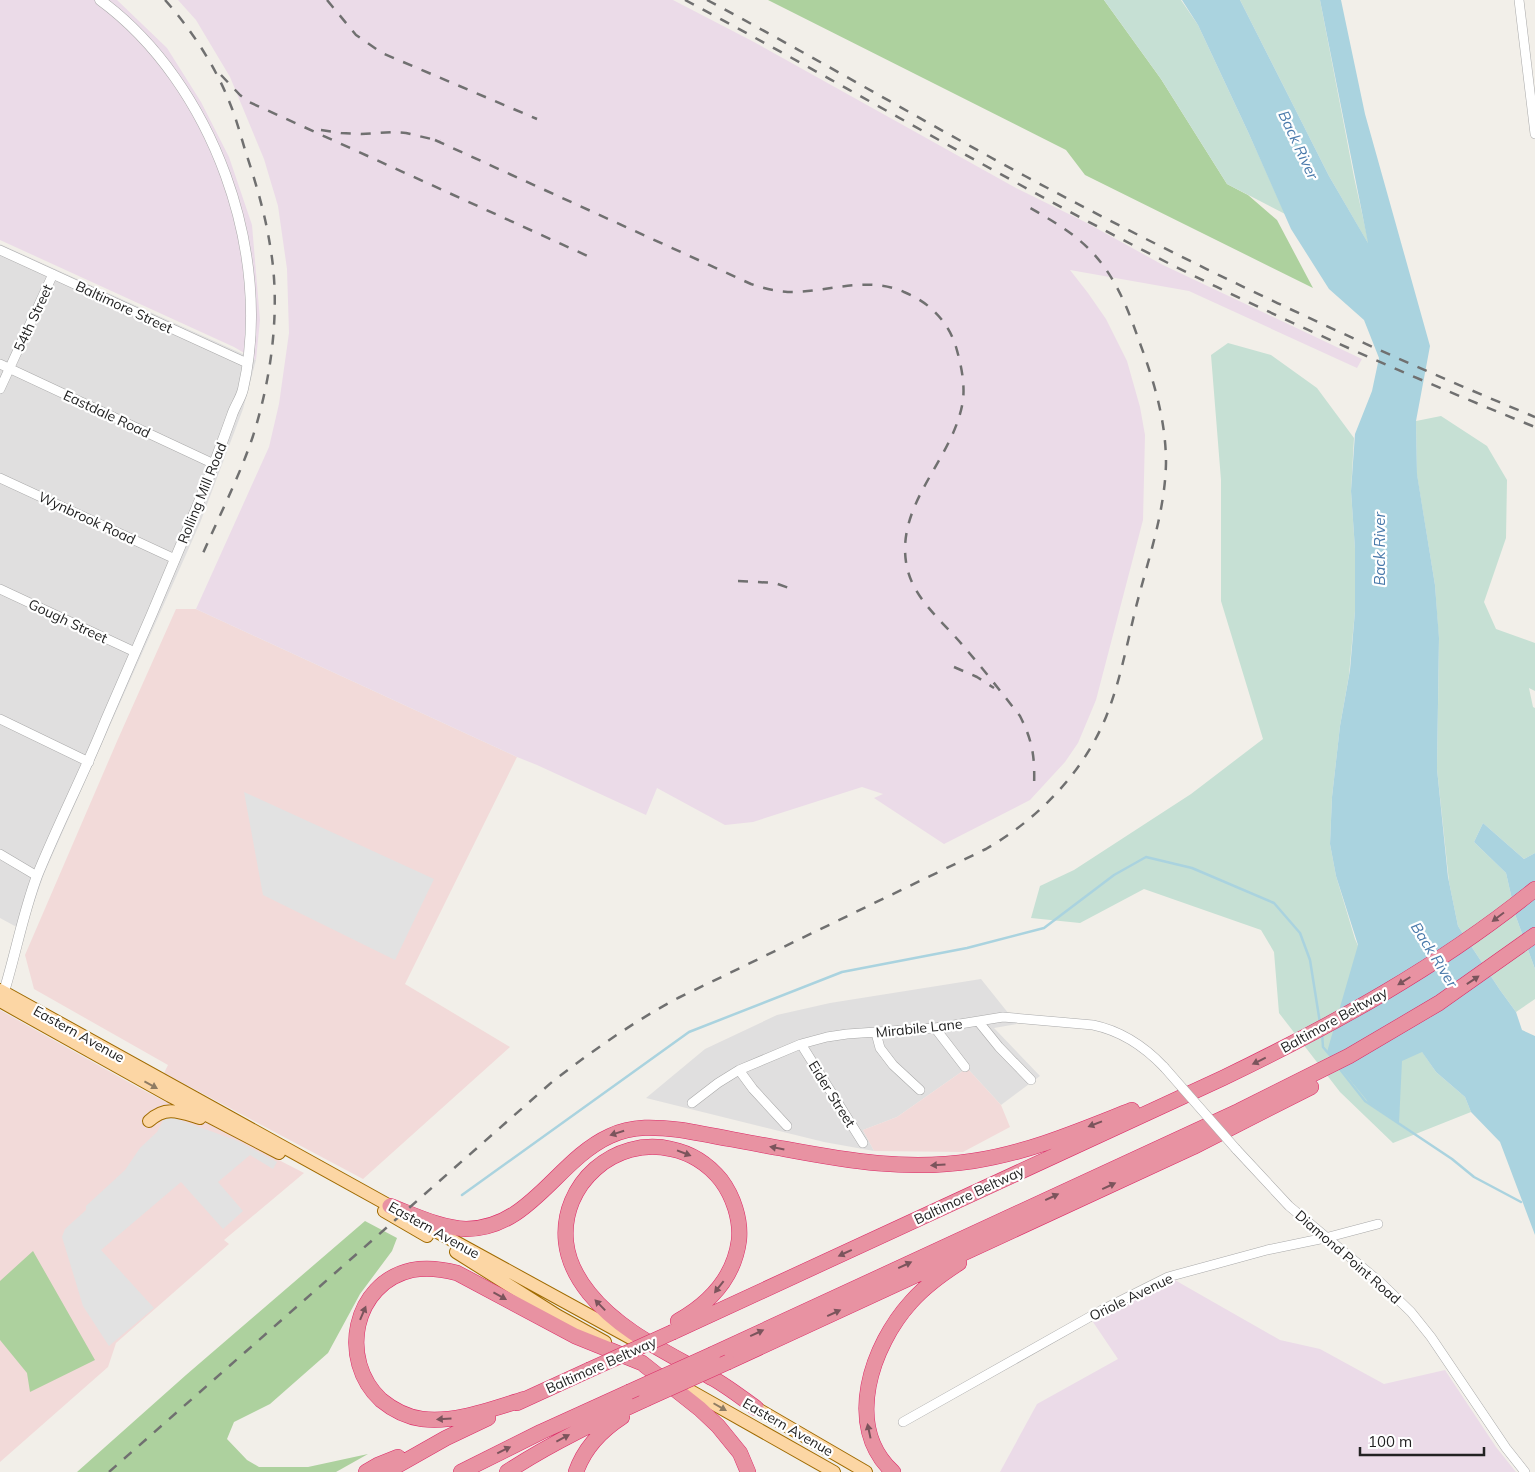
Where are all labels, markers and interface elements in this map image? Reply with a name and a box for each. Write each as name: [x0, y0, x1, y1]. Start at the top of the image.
water label: Back River: [1274, 107, 1323, 183]
street label: Baltimore Street: [73, 277, 175, 337]
street label: 54th Street: [10, 281, 56, 355]
street label: Eastdale Road: [61, 386, 153, 442]
street label: Rolling Mill Road: [173, 440, 231, 546]
street label: Wynbrook Road: [35, 488, 139, 548]
water label: Back River: [1370, 512, 1389, 586]
street label: Gough Street: [26, 595, 111, 647]
one-way arrow: [1492, 912, 1505, 923]
water label: Back River: [1407, 918, 1462, 991]
one-way arrow: [1467, 975, 1480, 985]
one-way arrow: [1398, 976, 1411, 986]
street label: Baltimore Beltway: [1277, 983, 1391, 1057]
street label: Eastern Avenue: [30, 1002, 128, 1066]
street label: Mirabile Lane: [875, 1015, 963, 1041]
street label: Eider Street: [804, 1057, 860, 1131]
one-way arrow: [1252, 1057, 1266, 1065]
one-way arrow: [143, 1081, 158, 1089]
one-way arrow: [1087, 1120, 1102, 1128]
one-way arrow: [610, 1130, 625, 1138]
one-way arrow: [770, 1144, 785, 1152]
one-way arrow: [677, 1149, 692, 1157]
street label: Baltimore Beltway: [911, 1161, 1027, 1228]
one-way arrow: [930, 1161, 946, 1169]
one-way arrow: [1102, 1182, 1116, 1190]
one-way arrow: [1045, 1193, 1060, 1202]
street label: Eastern Avenue: [385, 1198, 483, 1262]
street label: Diamond Point Road: [1292, 1206, 1404, 1308]
one-way arrow: [838, 1249, 852, 1257]
one-way arrow: [898, 1261, 912, 1269]
street label: Oriole Avenue: [1086, 1269, 1176, 1325]
one-way arrow: [714, 1280, 725, 1293]
one-way arrow: [493, 1292, 507, 1300]
one-way arrow: [594, 1299, 606, 1311]
one-way arrow: [358, 1306, 367, 1321]
one-way arrow: [827, 1308, 841, 1316]
one-way arrow: [750, 1329, 764, 1337]
street label: Baltimore Beltway: [543, 1332, 660, 1397]
street label: Eastern Avenue: [740, 1394, 836, 1460]
one-way arrow: [713, 1403, 726, 1412]
one-way arrow: [436, 1415, 452, 1423]
one-way arrow: [865, 1422, 873, 1438]
scale bar: [1360, 1424, 1484, 1456]
text: 100 m: [1368, 1432, 1412, 1451]
one-way arrow: [556, 1434, 570, 1442]
one-way arrow: [497, 1445, 512, 1454]

